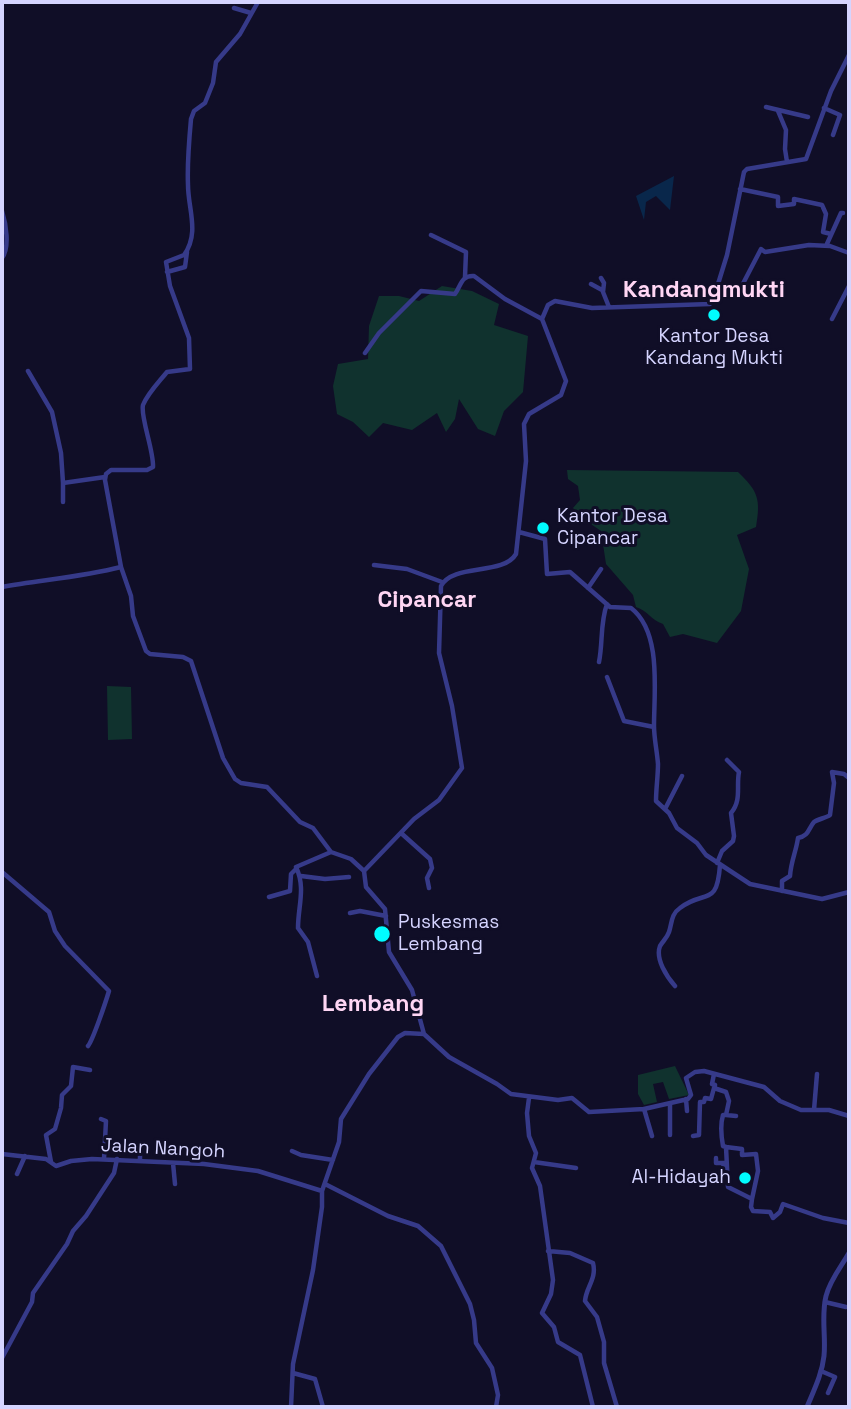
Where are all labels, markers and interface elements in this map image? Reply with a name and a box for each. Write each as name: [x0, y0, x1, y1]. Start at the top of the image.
district label: Kandangmukti: [623, 277, 785, 305]
marker: Kantor Desa Kandang Mukti: [706, 307, 722, 323]
place label: Kantor Desa Kandang Mukti: [645, 326, 783, 370]
place label: Kantor Desa Cipancar: [557, 506, 668, 550]
marker: Kantor Desa Cipancar: [535, 520, 551, 536]
district label: Cipancar: [378, 587, 476, 615]
place label: Puskesmas Lembang: [398, 912, 499, 956]
marker: Puskesmas Lembang: [372, 924, 392, 944]
district label: Lembang: [322, 991, 424, 1019]
street label: Jalan Nangoh: [100, 1134, 226, 1164]
place label: Al-Hidayah: [631, 1167, 731, 1189]
marker: Al-Hidayah: [737, 1170, 753, 1186]

